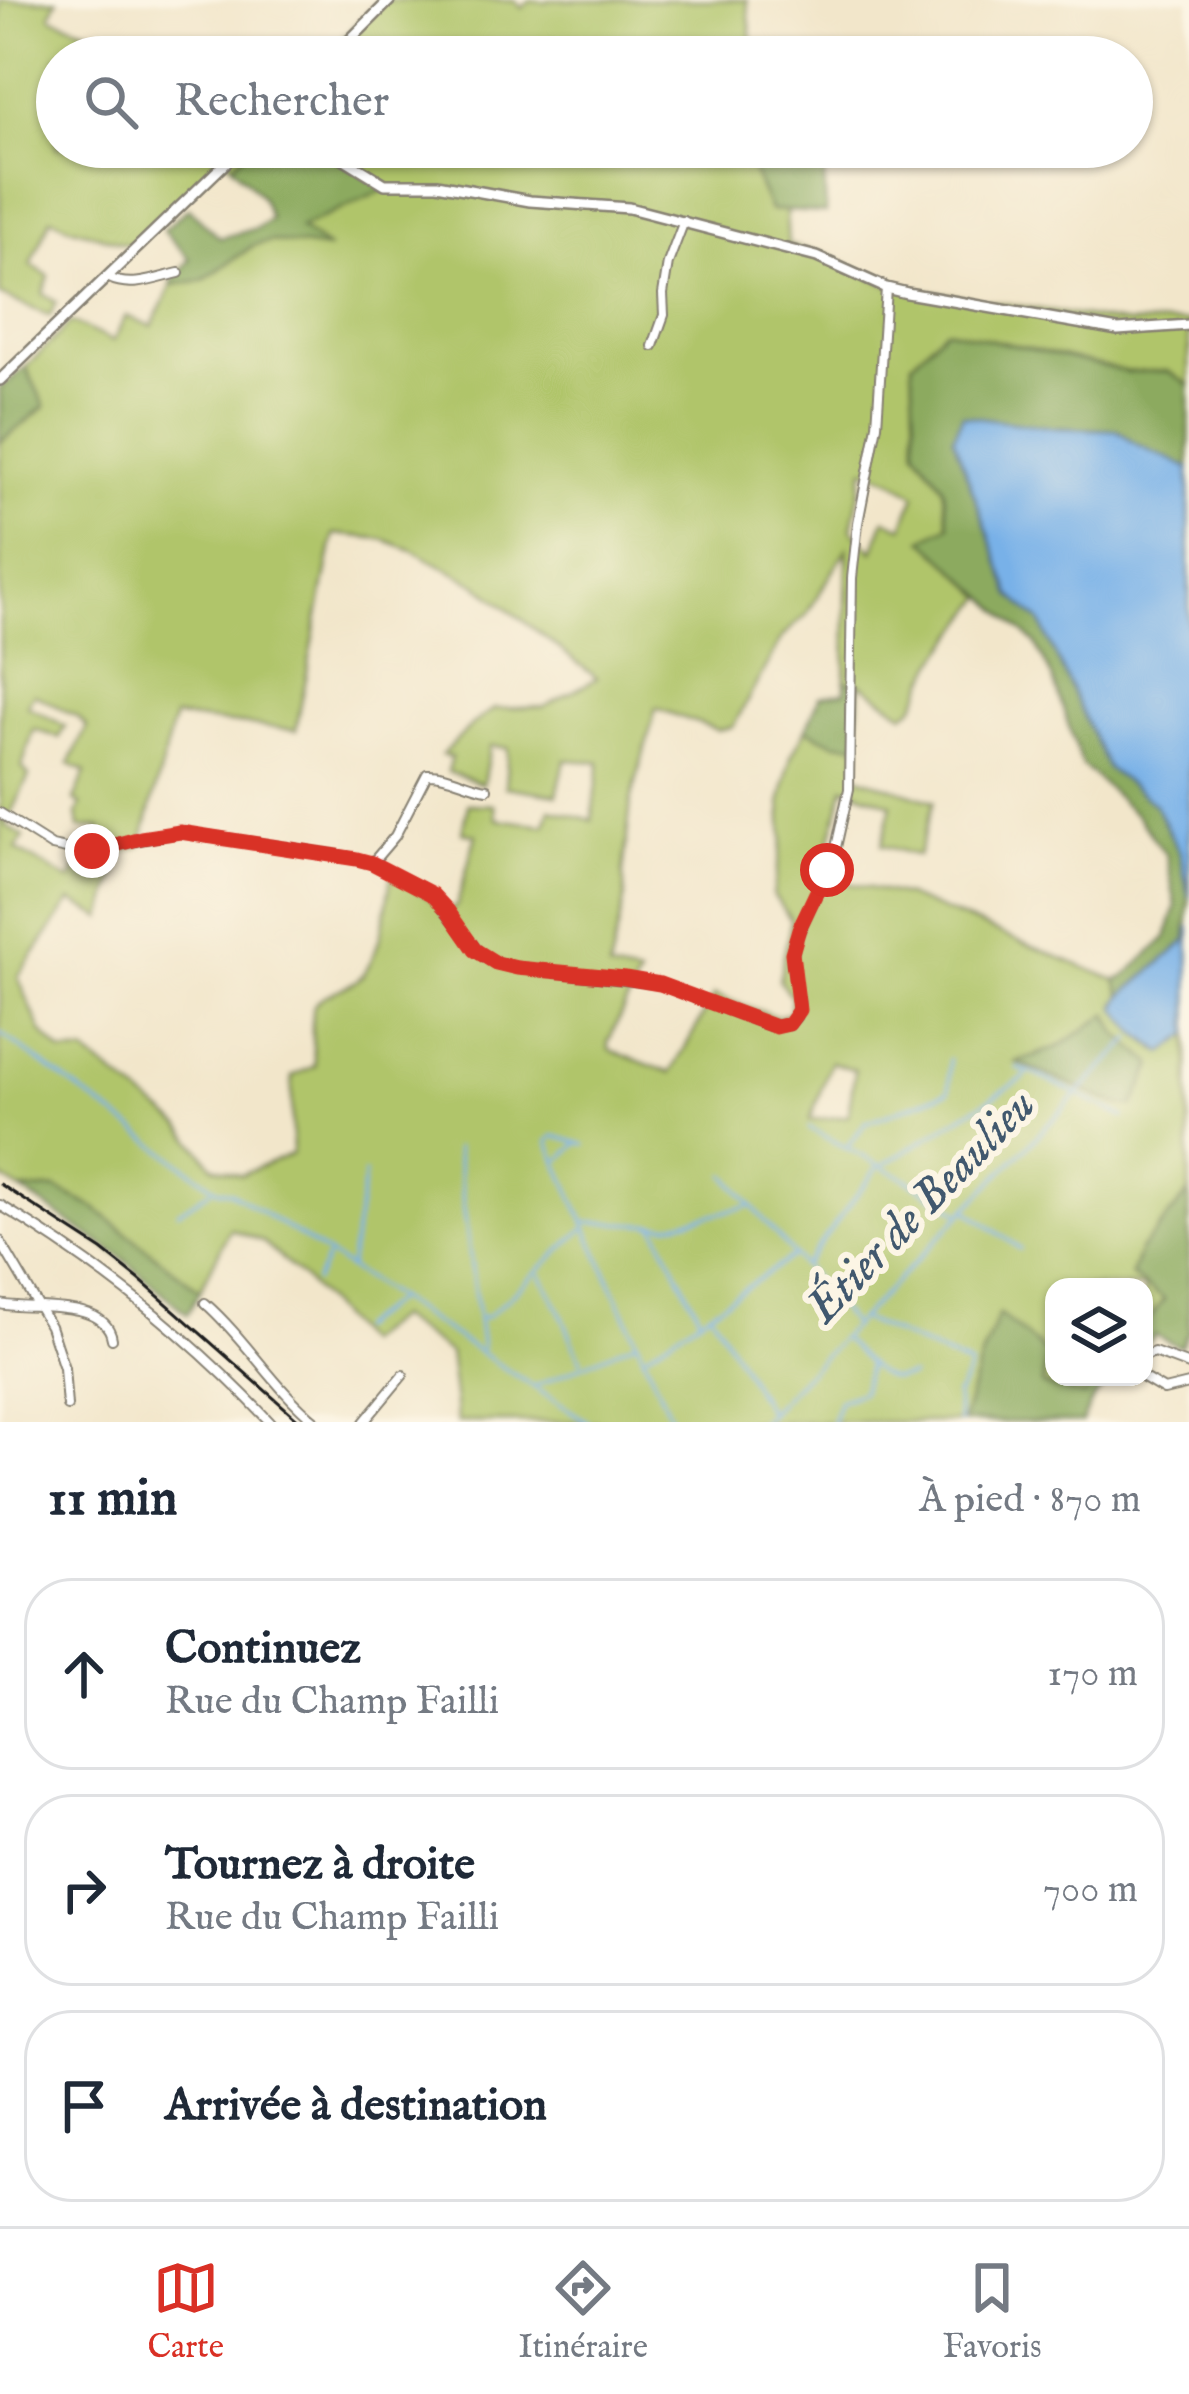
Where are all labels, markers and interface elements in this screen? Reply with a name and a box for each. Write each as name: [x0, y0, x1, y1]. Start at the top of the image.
search box: [36, 36, 1153, 168]
icon: search: [78, 69, 144, 135]
text: Rechercher: [174, 74, 389, 131]
route end: [65, 824, 119, 878]
route start: [800, 843, 854, 897]
water label: Étier de Beaulieu: [794, 1077, 1049, 1338]
map controls: [1045, 1278, 1153, 1386]
button: layers: [1045, 1278, 1153, 1386]
text: 11 min: [48, 1468, 177, 1533]
text: À pied · 870 m: [919, 1476, 1141, 1525]
text: Continuez: [165, 1621, 361, 1678]
icon: ahead: [51, 1641, 117, 1707]
text: 170 m: [1047, 1650, 1138, 1699]
text: Rue du Champ Failli: [165, 1678, 499, 1727]
text: Tournez à droite: [165, 1837, 475, 1894]
icon: right: [51, 1857, 117, 1923]
text: 700 m: [1043, 1866, 1138, 1915]
text: Rue du Champ Failli: [165, 1894, 499, 1943]
icon: arrive: [51, 2073, 117, 2139]
text: Arrivée à destination: [165, 2078, 547, 2135]
tab: Carte: [147, 2255, 224, 2369]
tab: Itinéraire: [519, 2255, 648, 2369]
tab: Favoris: [943, 2255, 1042, 2369]

